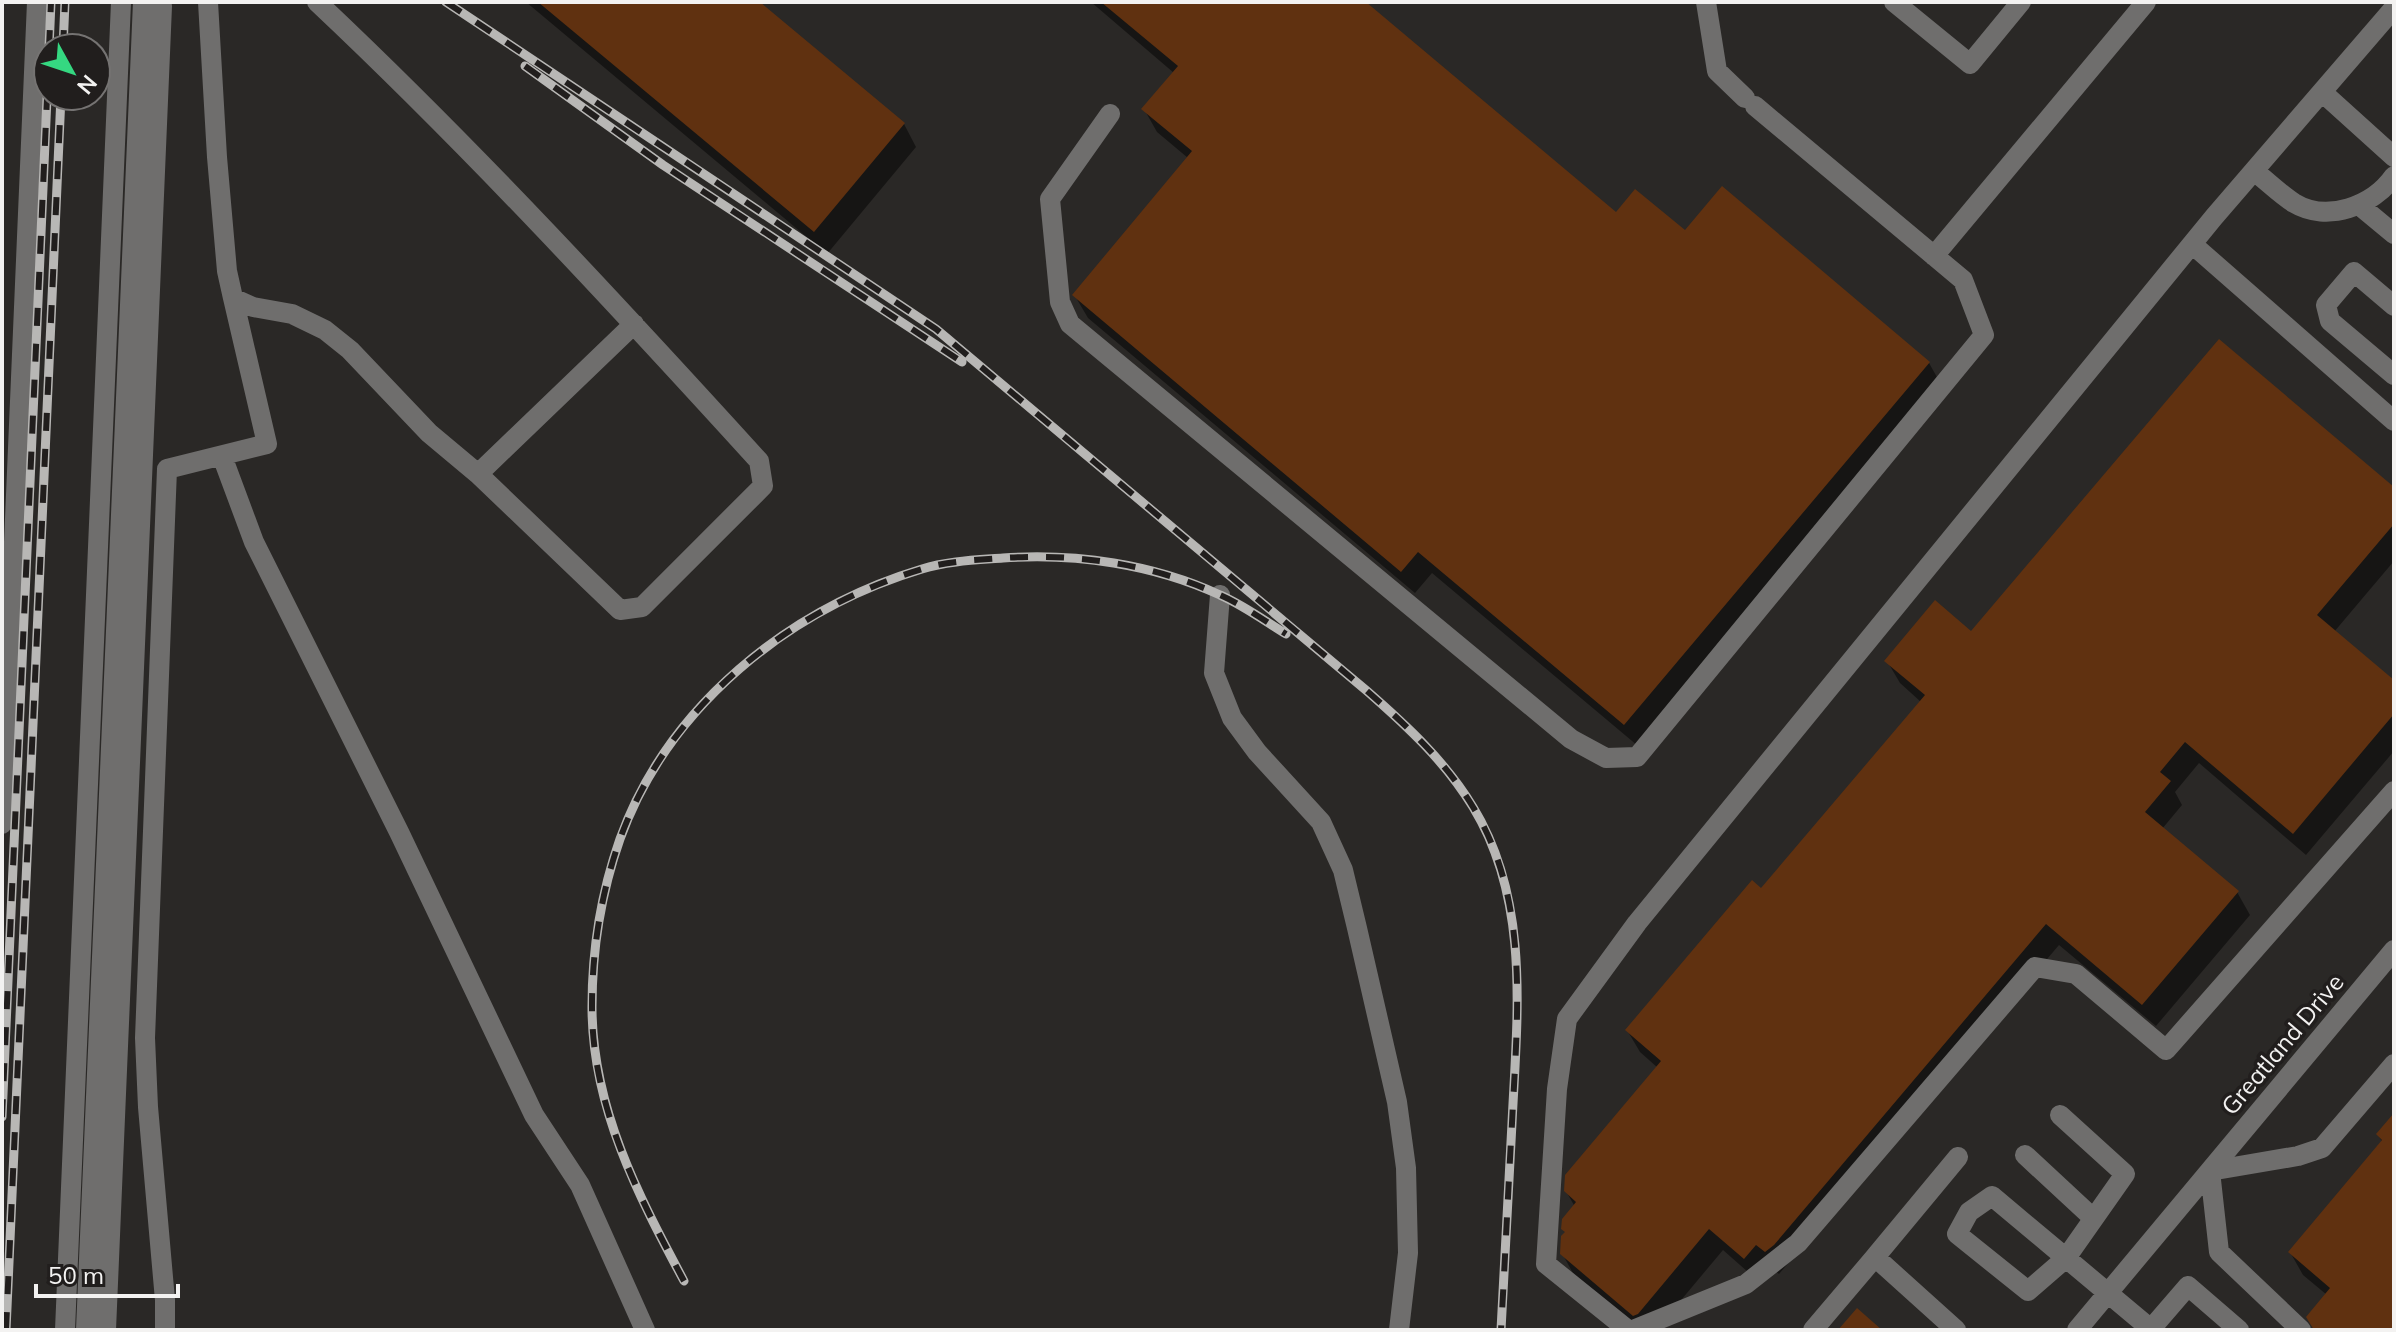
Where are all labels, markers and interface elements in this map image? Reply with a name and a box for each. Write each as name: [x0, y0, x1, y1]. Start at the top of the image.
north arrow: [32, 32, 112, 112]
text: N: [71, 69, 103, 100]
street label: Greatland Drive: [2214, 967, 2350, 1121]
scale bar: [36, 1248, 178, 1298]
text: 50 m: [48, 1260, 104, 1290]

